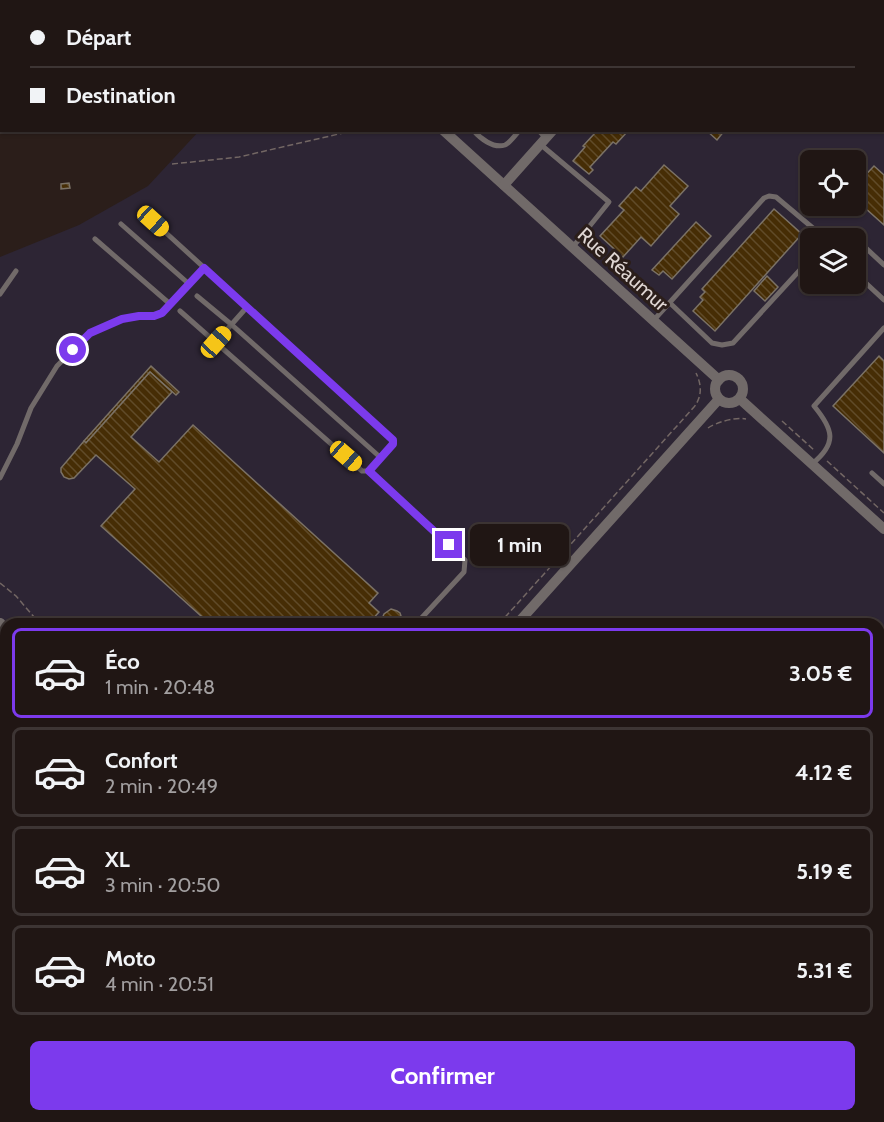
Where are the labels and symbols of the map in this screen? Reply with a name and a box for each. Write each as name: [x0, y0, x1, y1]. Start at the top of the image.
car: [134, 202, 172, 240]
street label: Rue Réaumur: [573, 222, 674, 316]
car: [197, 323, 235, 361]
route start: [59, 336, 86, 363]
car: [327, 437, 365, 475]
callout: 1 min: [470, 524, 569, 566]
route end: [435, 531, 462, 558]

